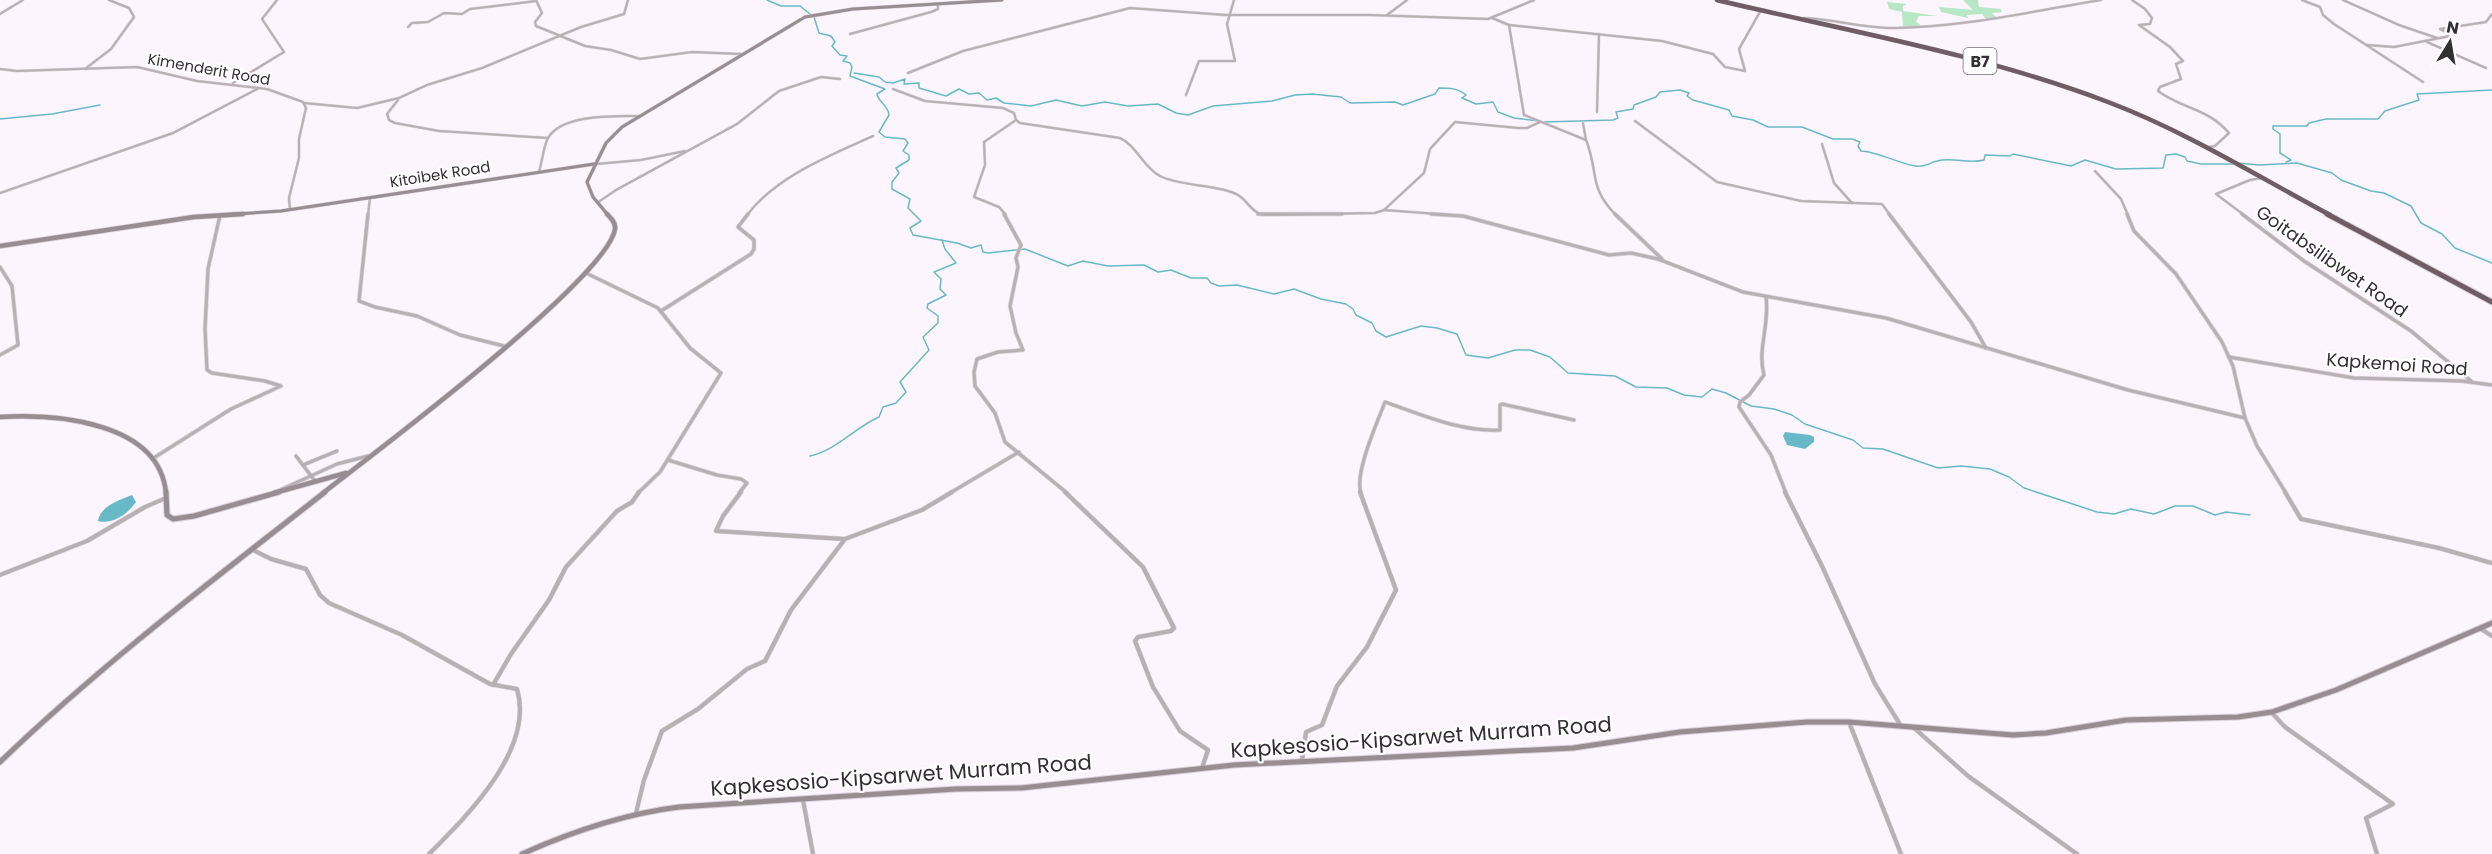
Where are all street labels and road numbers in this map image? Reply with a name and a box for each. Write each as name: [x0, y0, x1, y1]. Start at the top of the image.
street label: Kimenderit Road: [146, 48, 272, 90]
road number: B7: [1964, 48, 1996, 74]
street label: Kitoibek Road: [388, 156, 492, 192]
street label: Goitabsilibwet Road: [2251, 199, 2413, 323]
street label: Kapkemoi Road: [2325, 347, 2469, 381]
street label: Kapkesosio-Kipsarwet Murram Road: [1229, 709, 1613, 765]
street label: Kapkesosio-Kipsarwet Murram Road: [709, 747, 1093, 803]

